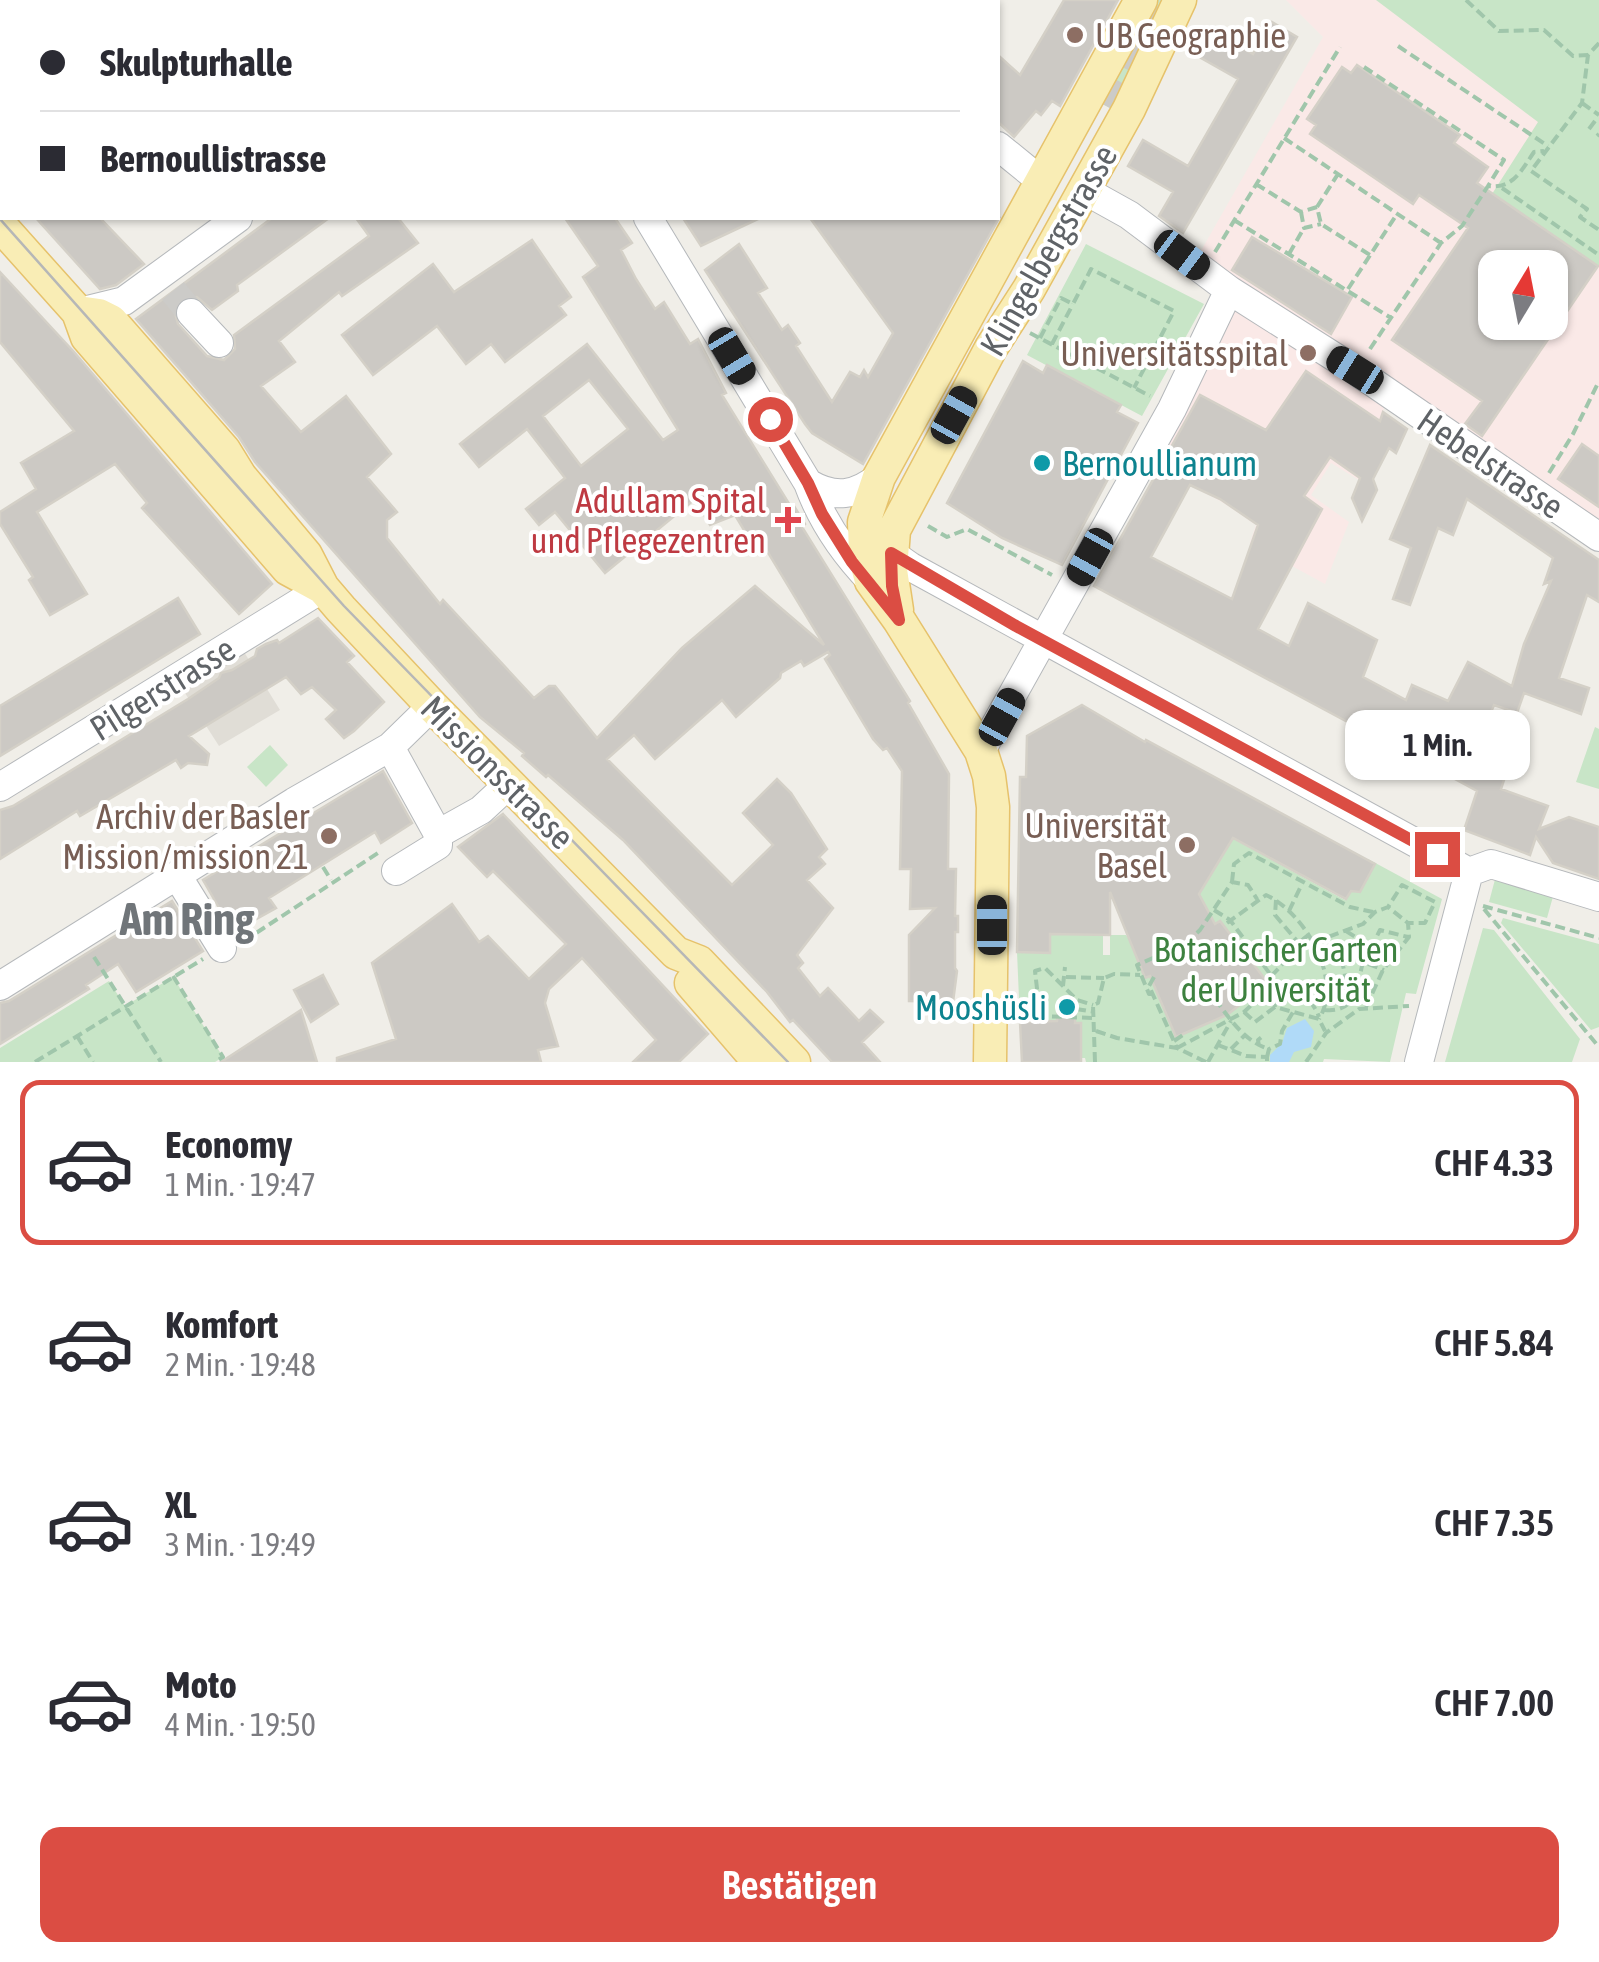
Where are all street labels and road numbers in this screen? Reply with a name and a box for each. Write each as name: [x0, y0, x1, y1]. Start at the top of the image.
street label: Klingelbergstrasse: [971, 137, 1125, 363]
street label: Hebelstrasse: [1411, 400, 1571, 526]
street label: Pilgerstrasse: [82, 628, 242, 748]
street label: Missionsstrasse: [414, 688, 582, 856]

